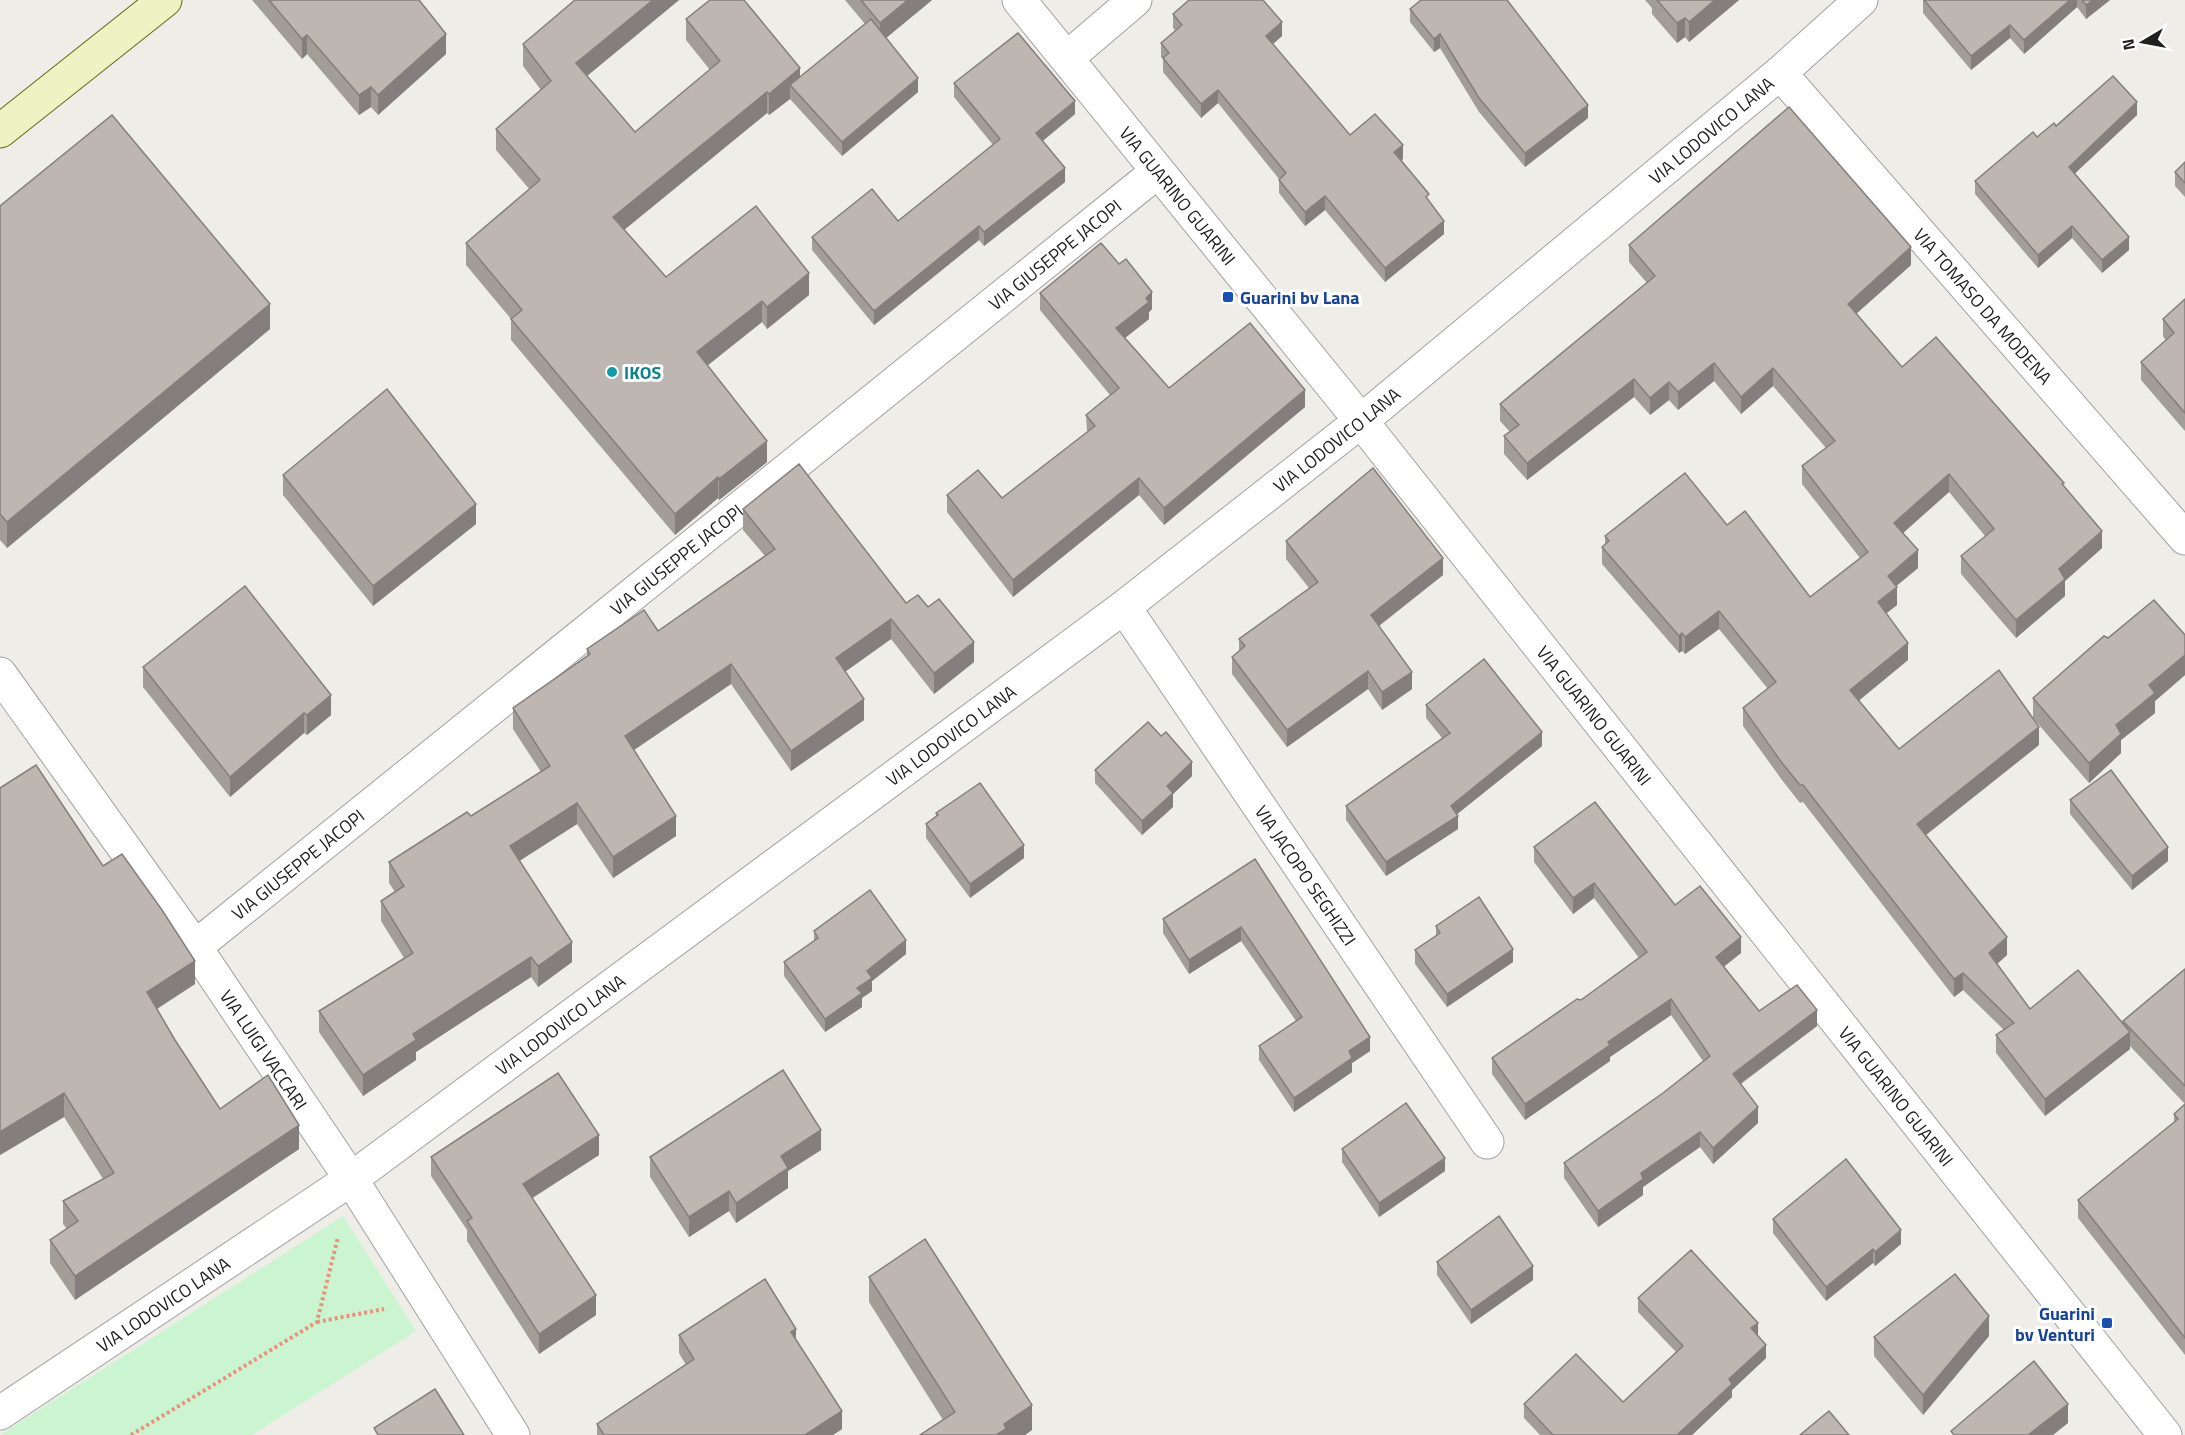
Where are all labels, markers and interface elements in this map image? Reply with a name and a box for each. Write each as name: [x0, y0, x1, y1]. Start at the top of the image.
north arrow: [2113, 12, 2173, 72]
text: N: [2115, 37, 2141, 52]
street label: VIA LODOVICO LANA: [1643, 70, 1780, 190]
street label: VIA GUARINO GUARINI: [1113, 120, 1243, 271]
street label: VIA GIUSEPPE JACOPI: [982, 192, 1127, 316]
street label: VIA TOMASO DA MODENA: [1907, 222, 2059, 390]
place label: Guarini bv Lana: [1240, 284, 1360, 311]
marker: Guarini bv Lana: [1221, 290, 1235, 304]
place label: IKOS: [624, 359, 661, 386]
marker: IKOS: [605, 365, 619, 379]
street label: VIA LODOVICO LANA: [1267, 380, 1406, 499]
street label: VIA GIUSEPPE JACOPI: [604, 497, 749, 621]
street label: VIA GUARINO GUARINI: [1530, 640, 1658, 791]
street label: VIA LODOVICO LANA: [880, 678, 1022, 792]
street label: VIA JACOPO SEGHIZZI: [1249, 800, 1363, 951]
street label: VIA GIUSEPPE JACOPI: [225, 802, 370, 926]
street label: VIA LODOVICO LANA: [489, 967, 631, 1081]
street label: VIA LUIGI VACCARI: [214, 984, 314, 1115]
street label: VIA GUARINO GUARINI: [1832, 1020, 1960, 1172]
street label: VIA LODOVICO LANA: [91, 1250, 236, 1359]
place label: Guarini bv Venturi: [2015, 1300, 2095, 1348]
marker: Guarini bv Venturi: [2100, 1316, 2114, 1330]

